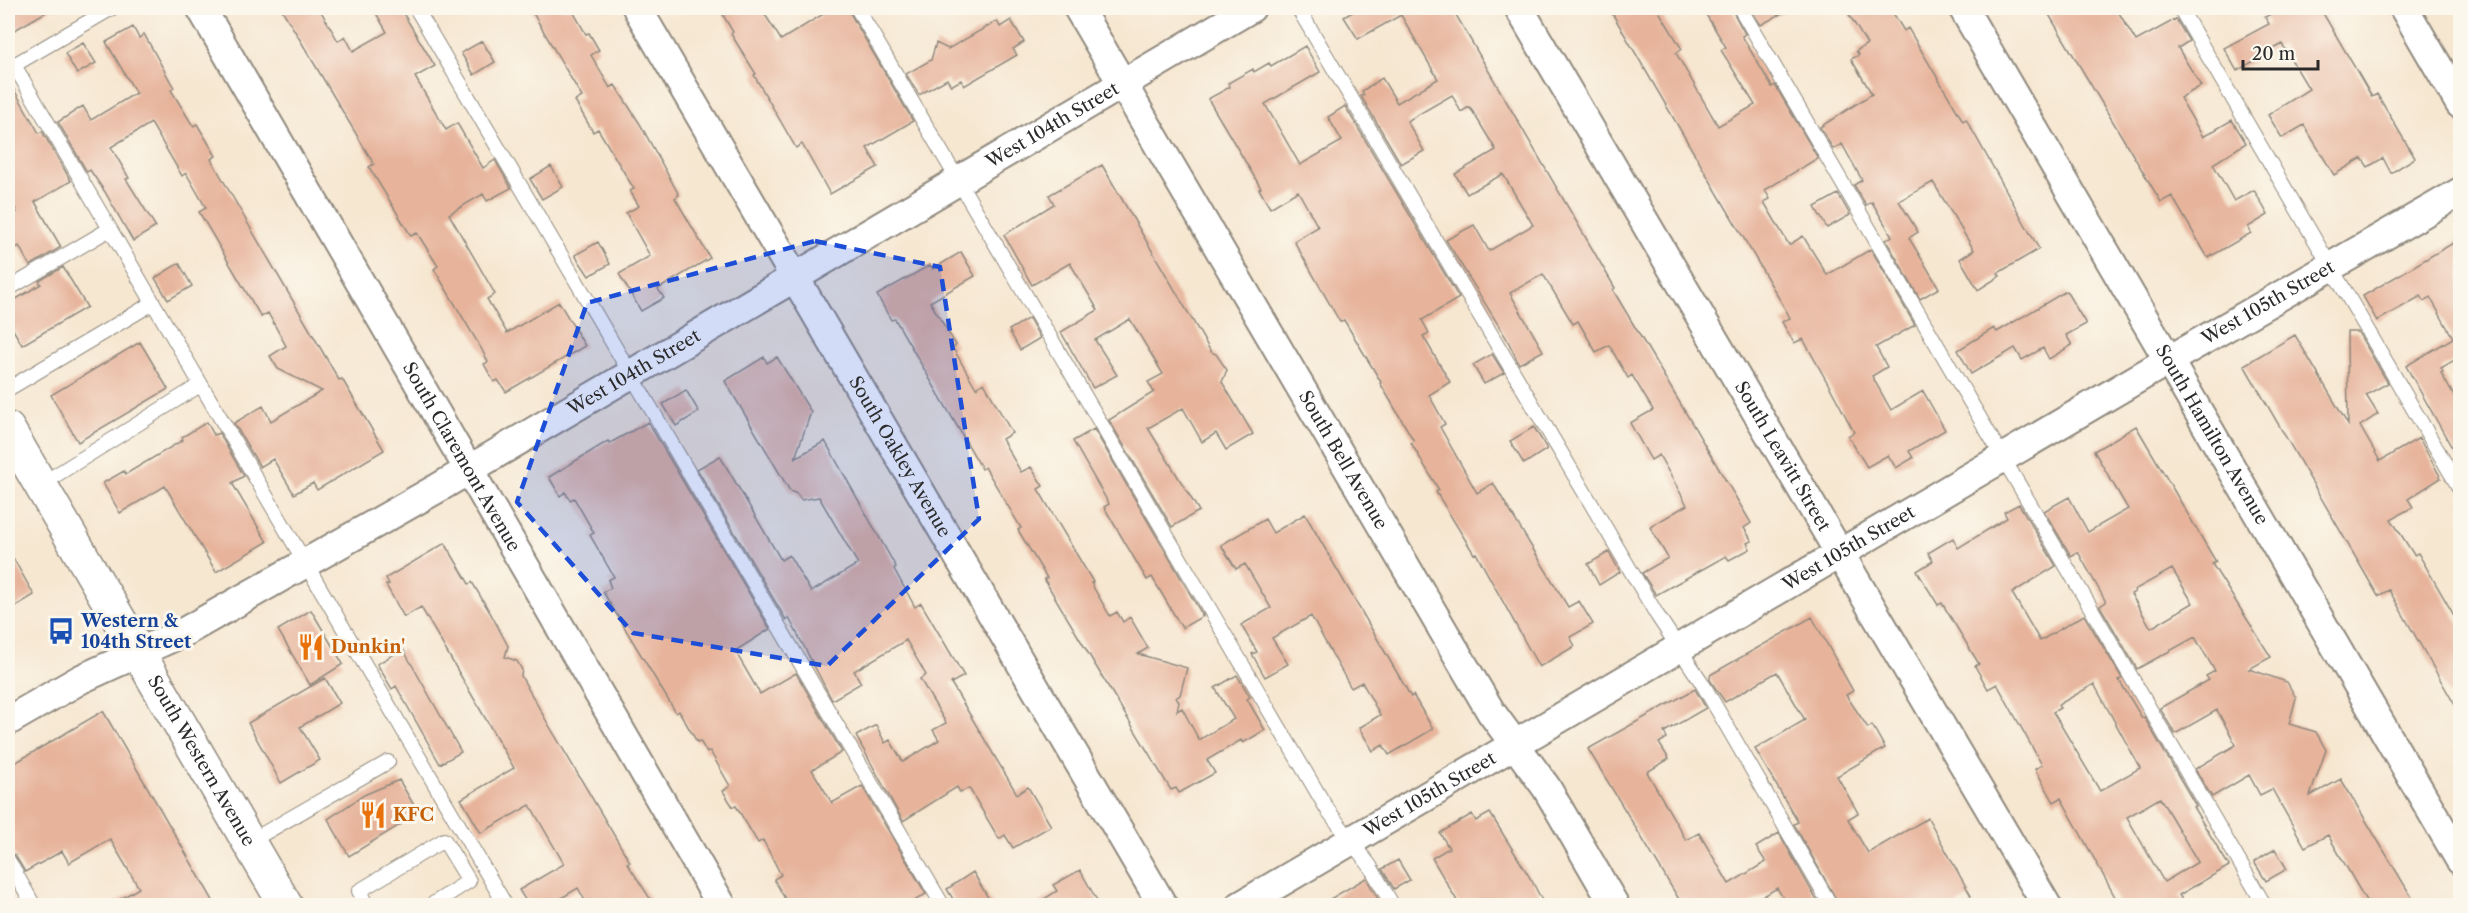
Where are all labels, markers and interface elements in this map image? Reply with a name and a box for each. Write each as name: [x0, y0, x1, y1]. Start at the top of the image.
scale bar: [2243, 33, 2318, 71]
text: 20 m: [2252, 43, 2296, 65]
street label: West 104th Street: [981, 77, 1123, 173]
street label: West 105th Street: [2197, 256, 2339, 350]
street label: West 104th Street: [563, 324, 705, 420]
street label: South Hamilton Avenue: [2151, 341, 2273, 529]
street label: South Claremont Avenue: [398, 358, 525, 556]
street label: South Oakley Avenue: [844, 372, 956, 541]
street label: South Leavitt Street: [1730, 377, 1836, 536]
street label: South Bell Avenue: [1294, 387, 1392, 533]
street label: West 105th Street: [1778, 501, 1919, 596]
place label: Western & 104th Street: [80, 610, 192, 653]
bus stop icon: Western & 104th Street: [46, 616, 76, 646]
restaurant icon: Dunkin': [296, 632, 326, 662]
place label: Dunkin': [331, 636, 405, 658]
street label: South Western Avenue: [143, 671, 260, 850]
street label: West 105th Street: [1359, 747, 1500, 842]
restaurant icon: KFC: [358, 800, 388, 830]
place label: KFC: [393, 804, 434, 826]

